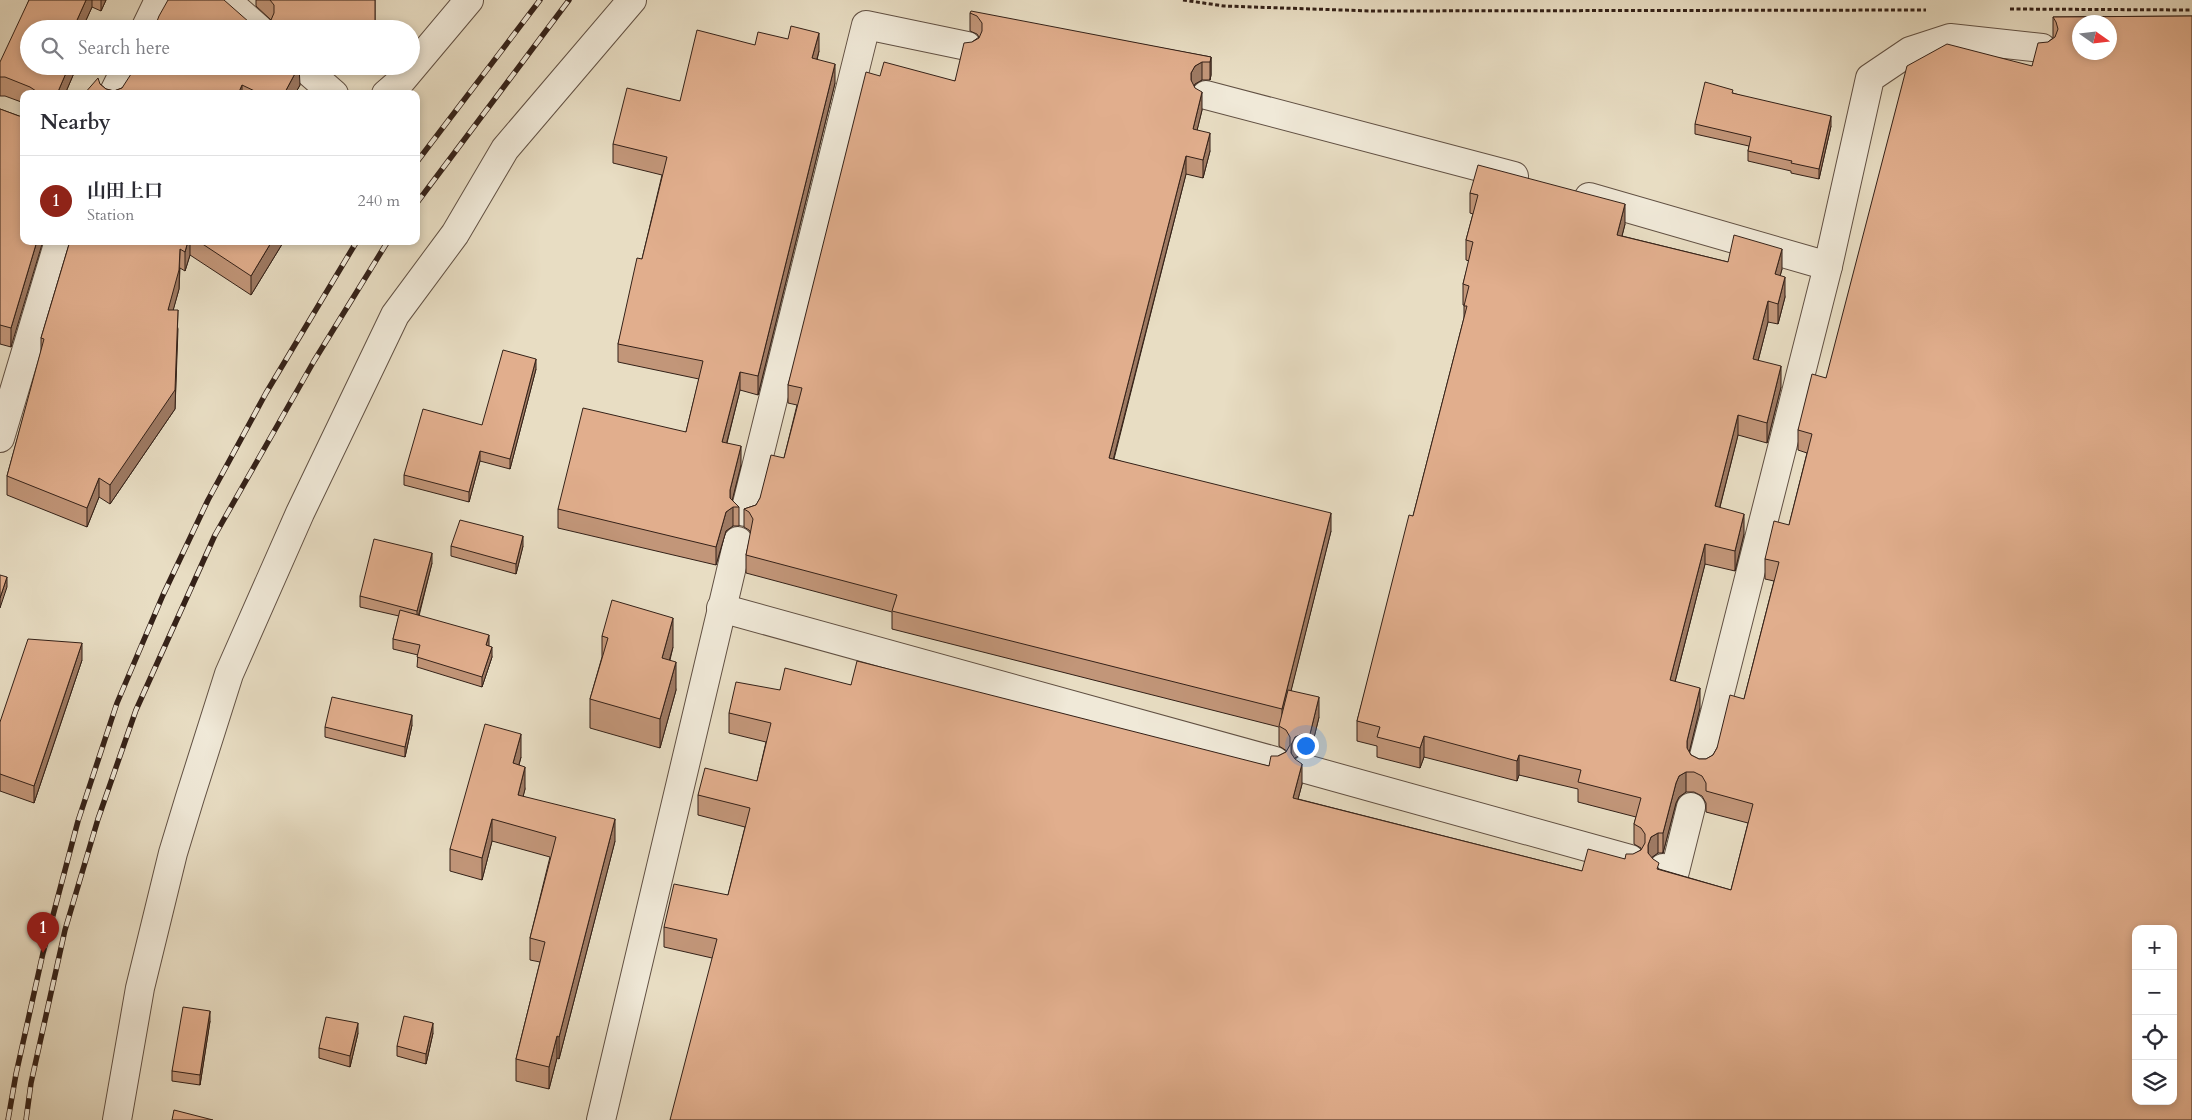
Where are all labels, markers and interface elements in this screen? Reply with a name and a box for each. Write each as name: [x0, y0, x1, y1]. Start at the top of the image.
north arrow: [2072, 15, 2117, 60]
search box: [20, 20, 420, 75]
icon: search: [38, 34, 66, 62]
text: Search here: [78, 35, 170, 61]
text: Nearby: [40, 108, 111, 137]
text: 山田上口: [87, 178, 163, 204]
text: 1: [52, 190, 60, 212]
text: 240 m: [358, 190, 400, 212]
text: Station: [87, 204, 134, 226]
your location: [1293, 733, 1319, 759]
pin: 1: [27, 912, 59, 953]
map controls: [2132, 925, 2177, 1105]
button: +: [2132, 925, 2177, 970]
button: −: [2132, 970, 2177, 1015]
button: locate: [2132, 1015, 2177, 1060]
button: layers: [2132, 1060, 2177, 1105]

